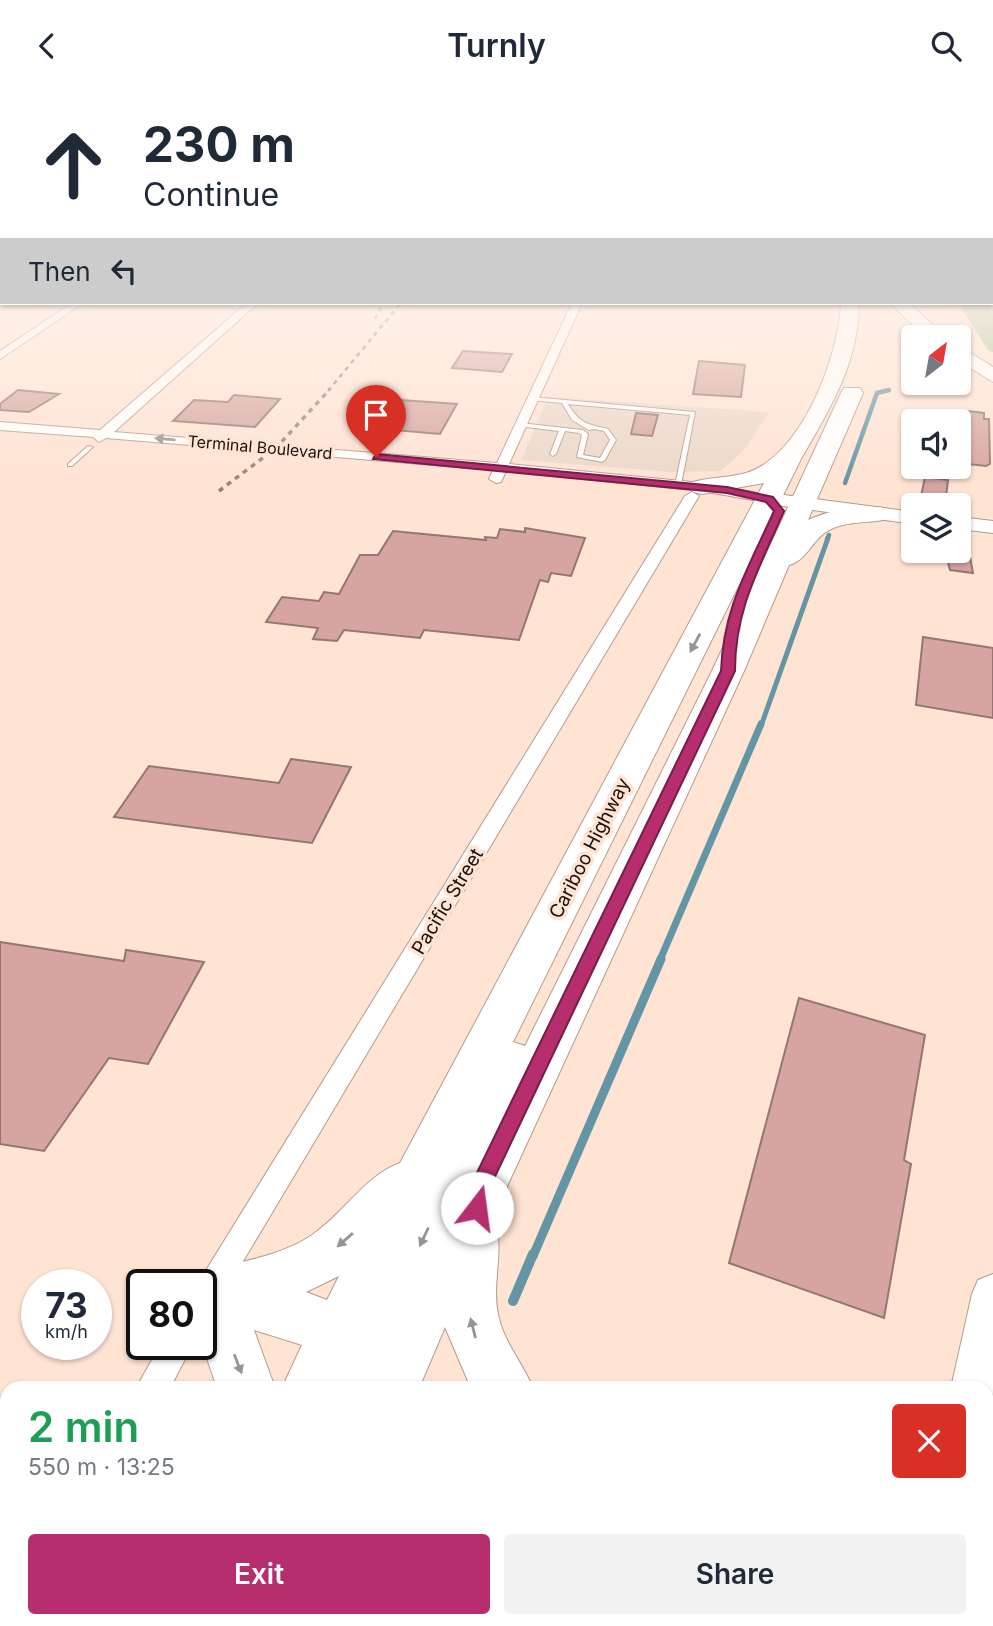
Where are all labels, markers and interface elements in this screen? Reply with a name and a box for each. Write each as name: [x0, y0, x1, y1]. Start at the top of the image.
text: Turnly: [447, 26, 546, 65]
icon: back: [28, 27, 66, 65]
icon: search: [927, 27, 965, 65]
text: 230 m: [143, 115, 295, 174]
icon: ahead: [28, 119, 119, 210]
text: Continue: [143, 175, 279, 214]
icon: left: [105, 252, 143, 290]
text: Then: [28, 256, 91, 287]
north arrow: [901, 325, 971, 395]
map controls: [901, 325, 971, 563]
pin: [346, 385, 406, 457]
icon: arrive: [357, 396, 395, 434]
button: sound: [901, 409, 971, 479]
street label: Terminal Boulevard: [187, 431, 333, 463]
one-way arrow: [153, 433, 175, 444]
button: layers: [901, 493, 971, 563]
one-way arrow: [690, 634, 702, 654]
street label: Cariboo Highway: [544, 774, 635, 922]
street label: Pacific Street: [407, 844, 488, 958]
position arrow: [440, 1171, 514, 1245]
one-way arrow: [418, 1227, 430, 1247]
one-way arrow: [336, 1232, 353, 1248]
speed limit sign: 80: [126, 1269, 217, 1360]
text: 73: [45, 1284, 88, 1326]
one-way arrow: [467, 1317, 478, 1339]
text: km/h: [45, 1321, 88, 1342]
one-way arrow: [233, 1353, 244, 1374]
text: 2 min: [28, 1401, 139, 1452]
button: close: [892, 1404, 966, 1478]
text: 550 m · 13:25: [28, 1453, 175, 1481]
button: Exit: [28, 1534, 490, 1614]
button: Share: [504, 1534, 966, 1614]

